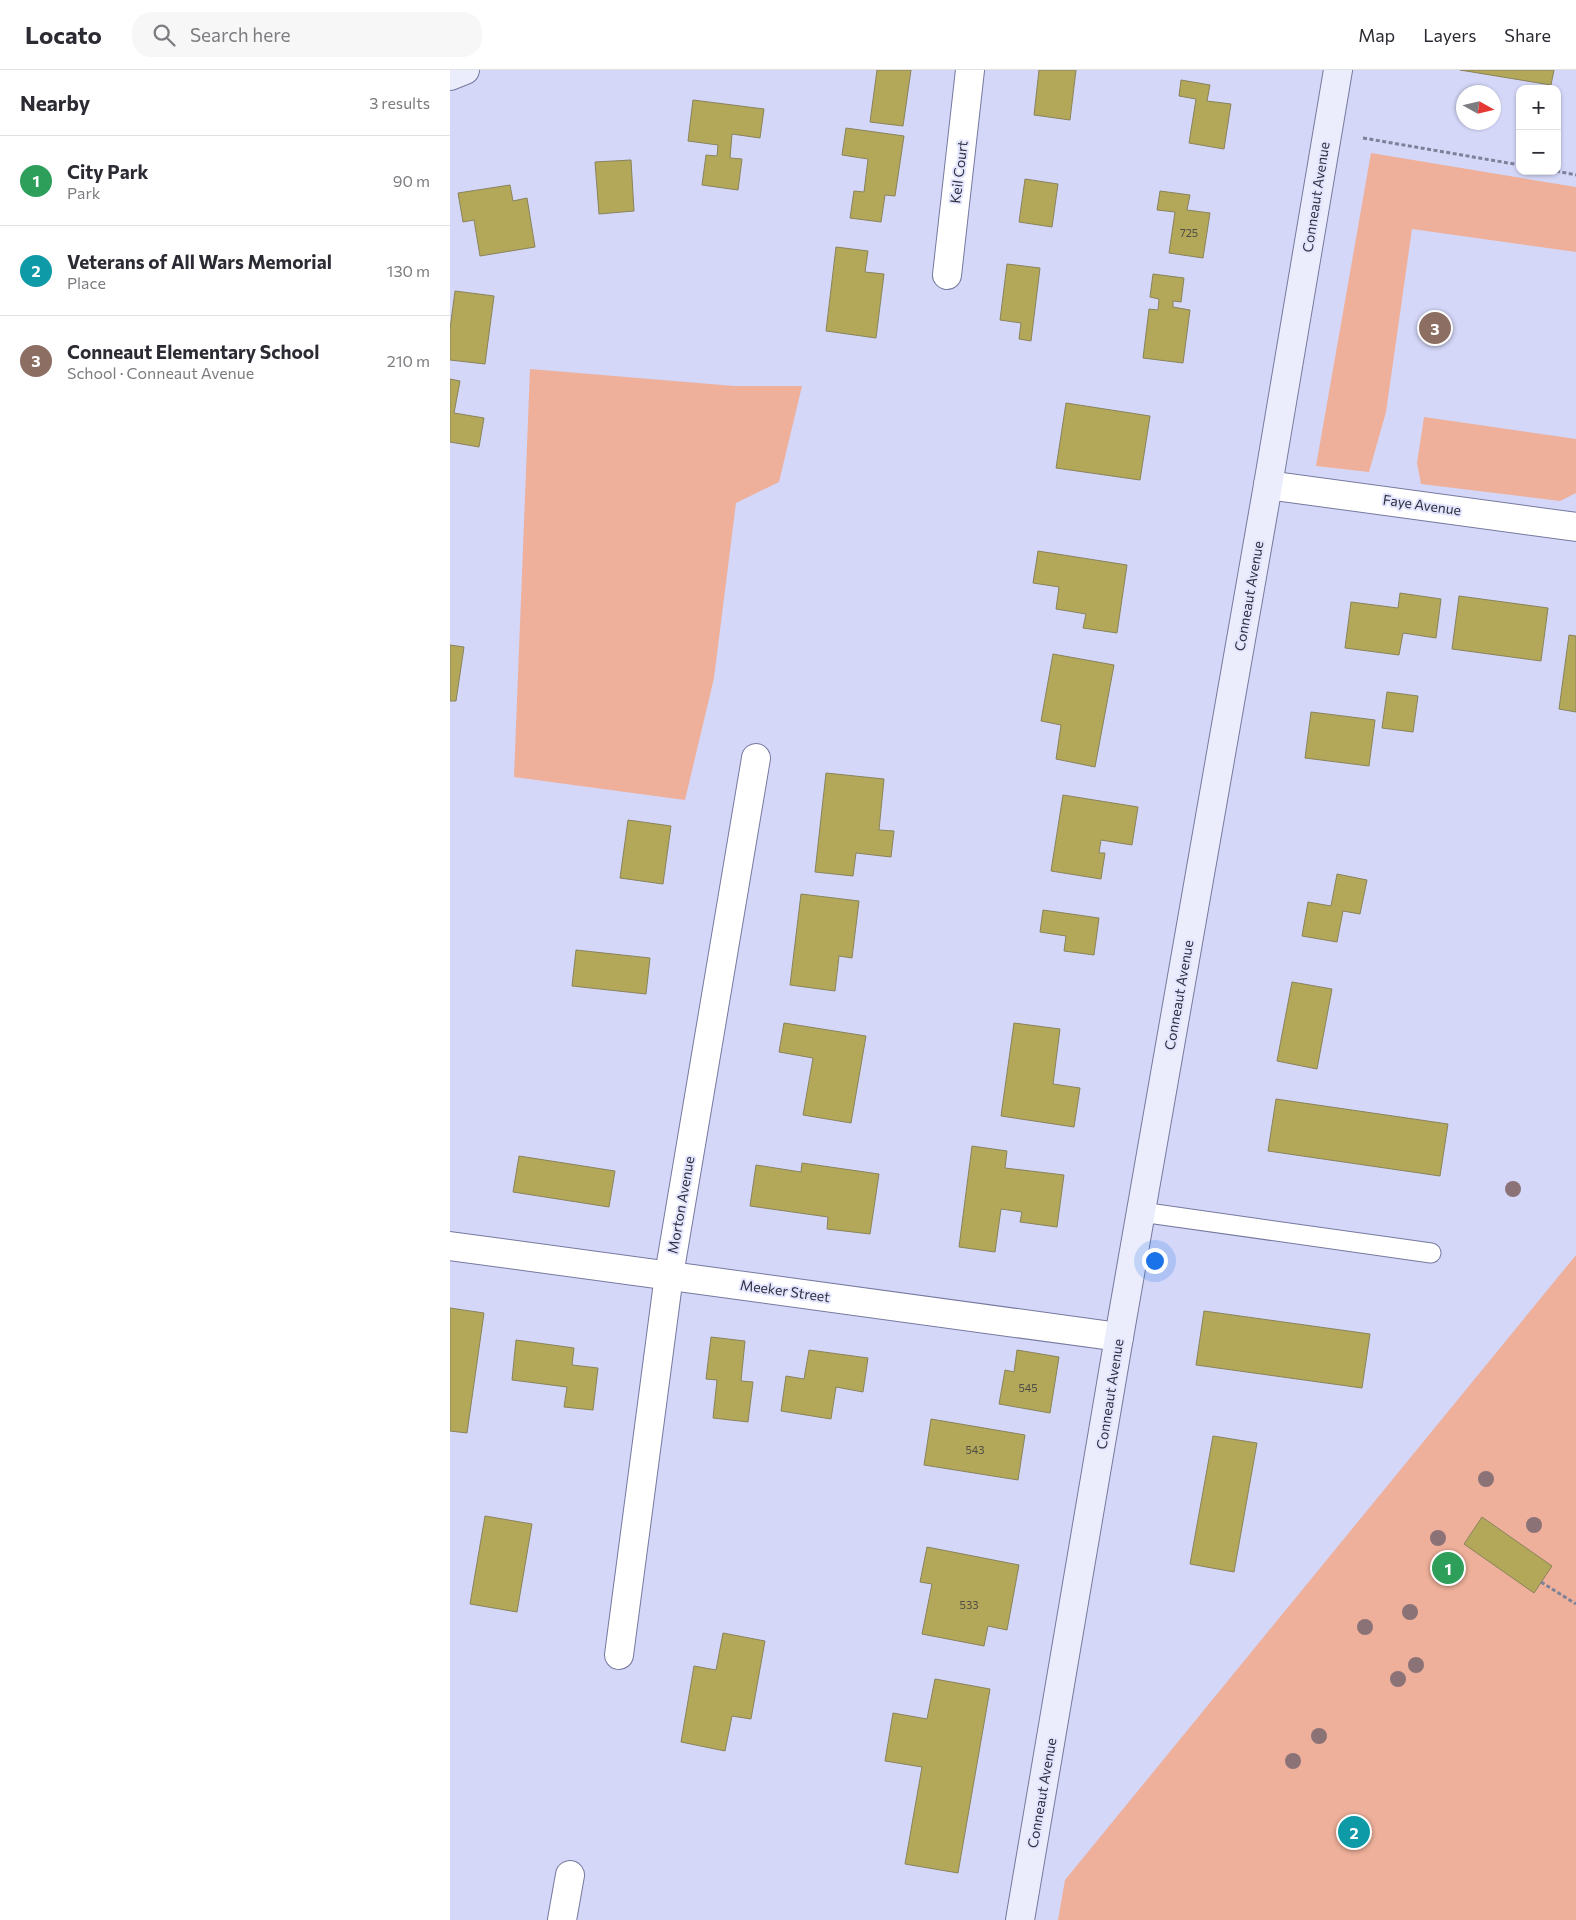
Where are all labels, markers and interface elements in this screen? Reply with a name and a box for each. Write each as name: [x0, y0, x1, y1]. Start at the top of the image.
search box: [132, 12, 482, 57]
text: Locato: [25, 20, 102, 49]
icon: search: [150, 21, 178, 49]
text: Search here: [190, 23, 290, 46]
text: Map: [1358, 24, 1395, 46]
text: Layers: [1423, 24, 1476, 46]
text: Share: [1504, 24, 1551, 46]
north arrow: [1456, 85, 1501, 130]
map controls: [1516, 85, 1561, 175]
button: +: [1516, 85, 1561, 130]
text: Nearby: [20, 90, 90, 115]
text: 3 results: [369, 93, 430, 112]
button: −: [1516, 130, 1561, 175]
street label: Keil Court: [946, 139, 971, 204]
street label: Conneaut Avenue: [1298, 140, 1333, 253]
text: City Park: [67, 160, 148, 183]
text: 1: [32, 171, 40, 190]
text: 90 m: [393, 171, 430, 190]
text: Park: [67, 183, 100, 202]
house number: 725: [1180, 226, 1198, 239]
text: Veterans of All Wars Memorial: [67, 250, 332, 273]
text: 2: [31, 261, 41, 280]
text: 130 m: [387, 261, 430, 280]
text: Place: [67, 273, 106, 292]
pin: 3: [1419, 309, 1451, 347]
text: Conneaut Elementary School: [67, 340, 319, 363]
text: 3: [31, 351, 41, 370]
text: 210 m: [387, 351, 430, 370]
text: School · Conneaut Avenue: [67, 363, 254, 382]
street label: Faye Avenue: [1382, 491, 1462, 518]
street label: Conneaut Avenue: [1230, 539, 1267, 652]
street label: Conneaut Avenue: [1160, 938, 1197, 1051]
street label: Morton Avenue: [664, 1155, 697, 1255]
your location: [1142, 1248, 1168, 1274]
street label: Meeker Street: [739, 1276, 831, 1305]
street label: Conneaut Avenue: [1092, 1337, 1127, 1450]
house number: 545: [1018, 1381, 1038, 1394]
house number: 543: [965, 1443, 985, 1456]
pin: 1: [1432, 1549, 1464, 1587]
house number: 533: [960, 1598, 978, 1611]
street label: Conneaut Avenue: [1023, 1736, 1060, 1849]
pin: 2: [1338, 1813, 1370, 1851]

